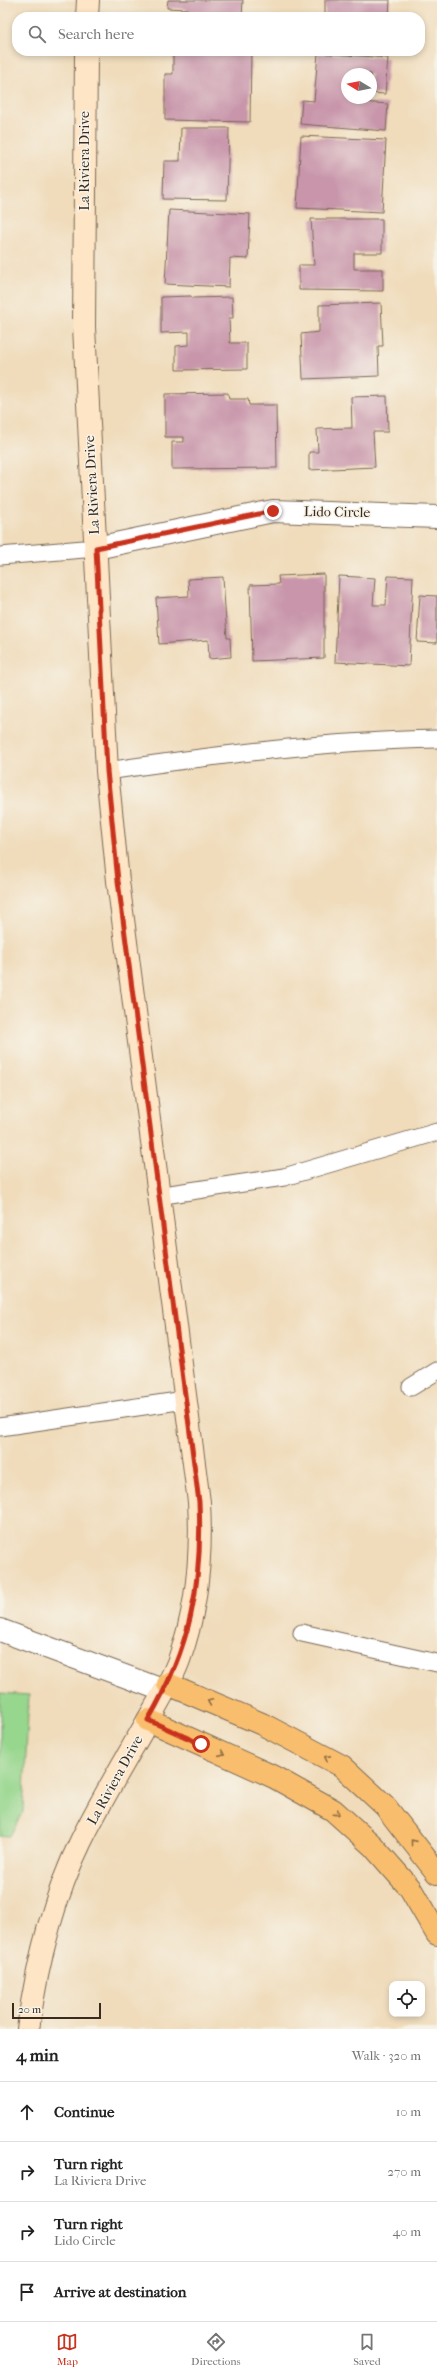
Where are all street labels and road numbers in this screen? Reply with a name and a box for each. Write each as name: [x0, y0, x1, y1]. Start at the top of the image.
street label: La Riviera Drive: [76, 111, 93, 211]
street label: La Riviera Drive: [81, 435, 103, 535]
street label: Lido Circle: [304, 503, 370, 521]
street label: La Riviera Drive: [83, 1732, 147, 1828]

